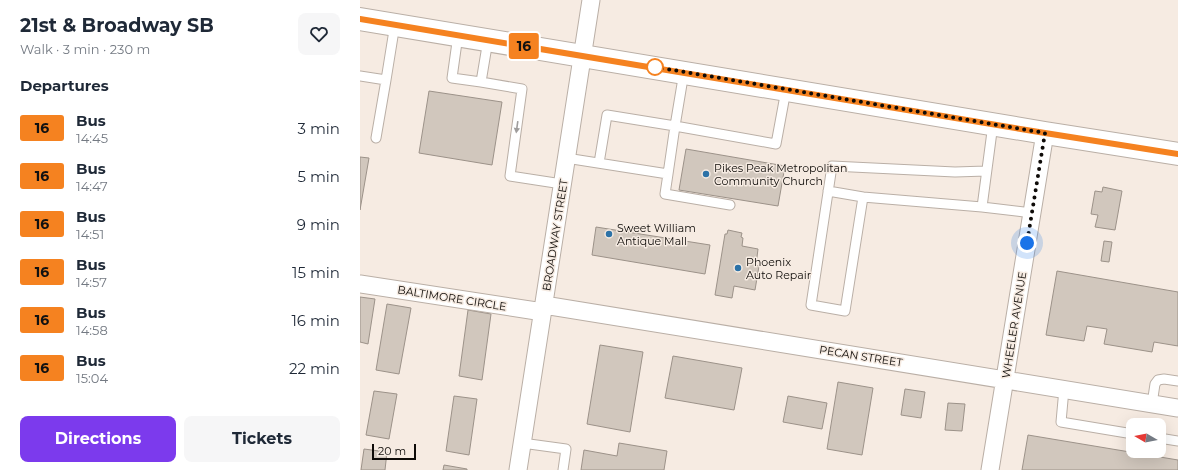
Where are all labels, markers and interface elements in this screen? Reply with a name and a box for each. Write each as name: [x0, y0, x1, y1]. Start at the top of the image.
button: heart: [298, 13, 340, 55]
text: 21st & Broadway SB: [20, 14, 214, 37]
line badge: 16: [506, 33, 542, 59]
text: 16: [517, 37, 531, 55]
text: Walk · 3 min · 230 m: [20, 41, 150, 57]
unlabelled marker: [646, 58, 664, 76]
text: Departures: [20, 76, 109, 95]
text: Bus: [76, 111, 106, 130]
text: 16: [35, 119, 49, 137]
text: 3 min: [298, 119, 340, 138]
one-way arrow: [514, 121, 520, 133]
text: 14:45: [76, 130, 108, 146]
text: Bus: [76, 159, 106, 178]
place label: Pikes Peak Metropolitan Community Church: [714, 161, 847, 188]
text: 16: [35, 167, 49, 185]
text: 5 min: [297, 167, 340, 186]
marker: Pikes Peak Metropolitan Community Church: [701, 169, 711, 179]
street label: BROADWAY STREET: [539, 177, 571, 292]
text: 14:47: [76, 178, 108, 194]
text: Bus: [76, 207, 106, 226]
text: 16: [35, 215, 49, 233]
text: 9 min: [297, 215, 340, 234]
place label: Sweet William Antique Mall: [617, 221, 696, 248]
text: 14:51: [76, 226, 104, 242]
marker: Sweet William Antique Mall: [604, 229, 614, 239]
your location: [1017, 233, 1037, 253]
text: Bus: [76, 255, 106, 274]
place label: Phoenix Auto Repair: [746, 255, 811, 282]
text: 16: [35, 263, 49, 281]
text: 15 min: [292, 263, 340, 282]
marker: Phoenix Auto Repair: [733, 263, 743, 273]
street label: WHEELER AVENUE: [999, 271, 1029, 379]
text: 14:57: [76, 274, 107, 290]
street label: BALTIMORE CIRCLE: [397, 282, 507, 314]
text: Bus: [76, 303, 106, 322]
text: 16: [35, 311, 49, 329]
text: 16 min: [291, 311, 340, 330]
text: 14:58: [76, 322, 108, 338]
street label: PECAN STREET: [818, 342, 904, 370]
text: Bus: [76, 351, 106, 370]
text: 16: [35, 359, 49, 377]
text: 22 min: [289, 359, 340, 378]
text: 15:04: [76, 370, 108, 386]
button: Directions: [20, 416, 176, 462]
button: Tickets: [184, 416, 340, 462]
north arrow: [1126, 418, 1166, 458]
map controls: [1126, 418, 1166, 458]
scale bar: [372, 442, 416, 461]
text: 20 m: [378, 444, 406, 458]

